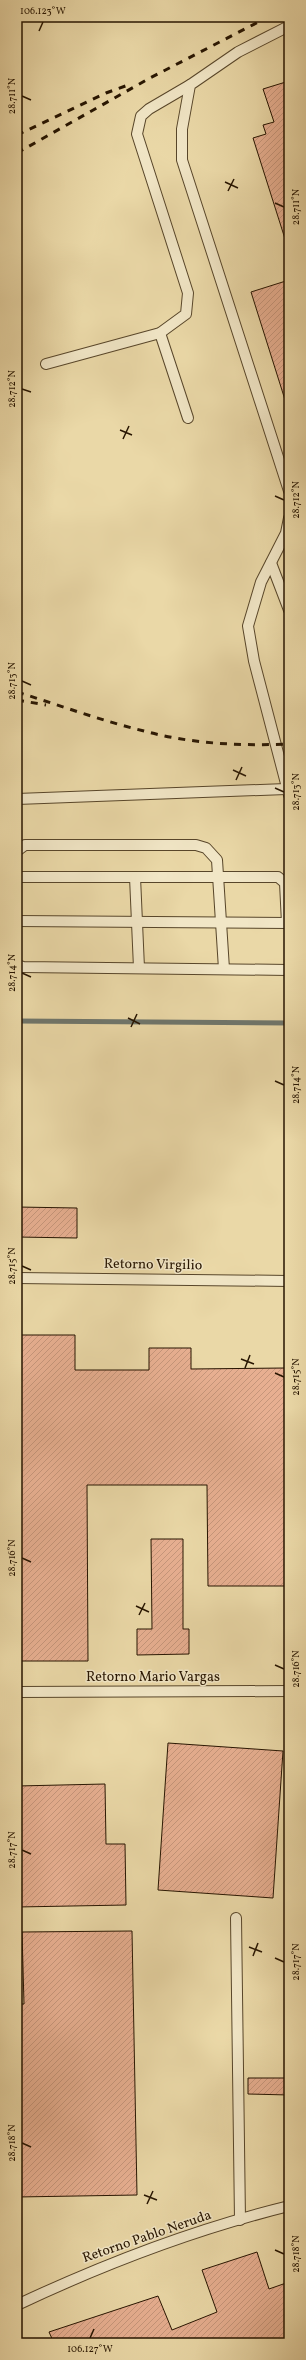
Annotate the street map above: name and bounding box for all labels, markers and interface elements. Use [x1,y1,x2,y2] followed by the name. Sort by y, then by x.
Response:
[20,4,66,18] text: 106.123°W
[5,77,19,114] text: 28.711°N
[289,188,303,225] text: 28.711°N
[5,370,19,408] text: 28.712°N
[289,481,303,519] text: 28.712°N
[5,662,19,700] text: 28.713°N
[289,773,303,811] text: 28.713°N
[5,953,19,992] text: 28.714°N
[289,1065,303,1104] text: 28.714°N
[5,1247,19,1285] text: 28.715°N
[104,1255,202,1275] street label: Retorno Virgilio
[289,1358,303,1396] text: 28.715°N
[5,1539,19,1577] text: 28.716°N
[289,1650,303,1688] text: 28.716°N
[86,1668,220,1687] street label: Retorno Mario Vargas
[5,1831,19,1869] text: 28.717°N
[289,1943,303,1981] text: 28.717°N
[5,2124,19,2162] text: 28.718°N
[80,2206,214,2268] street label: Retorno Pablo Neruda
[289,2235,303,2273] text: 28.718°N
[67,2342,113,2356] text: 106.127°W

